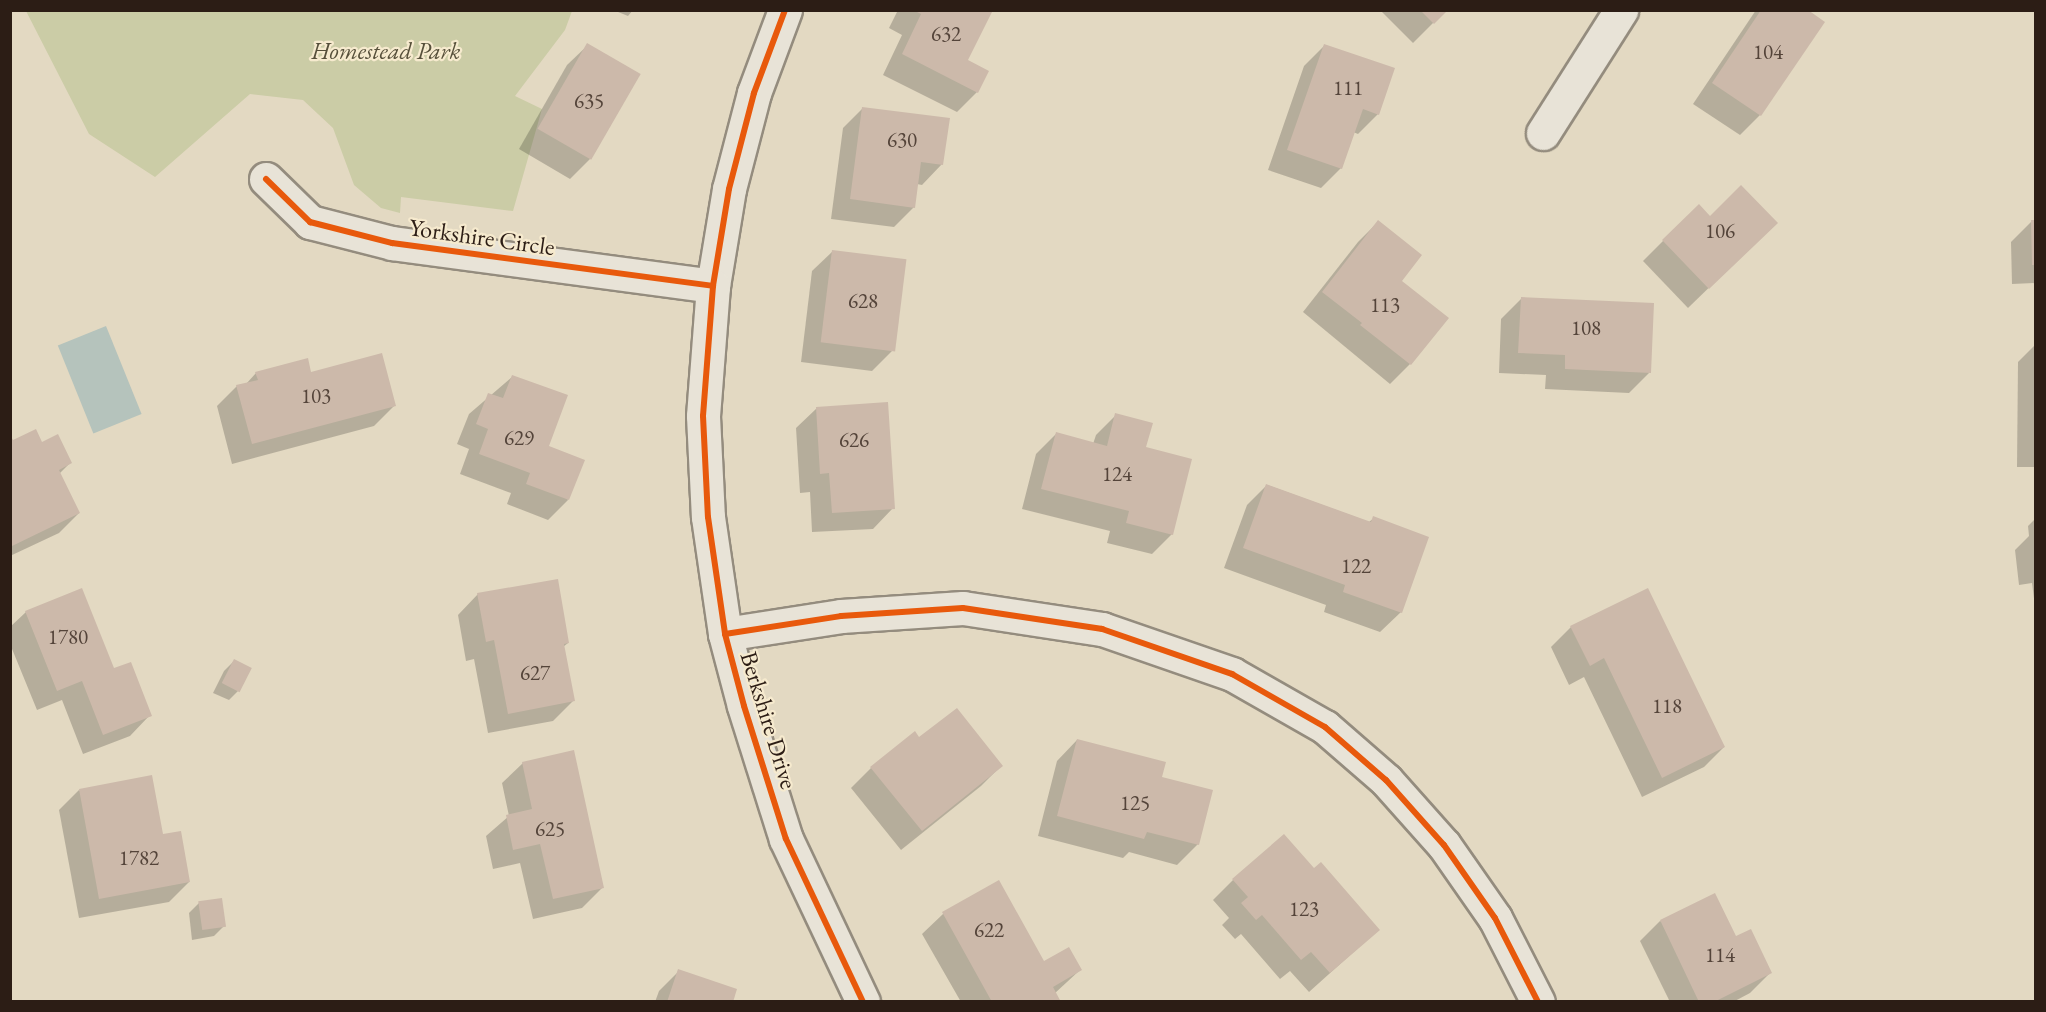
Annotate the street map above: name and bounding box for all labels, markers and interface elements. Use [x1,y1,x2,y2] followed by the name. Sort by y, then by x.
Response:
[931,21,961,47] house number: 632
[312,37,460,65] park label: Homestead Park
[1753,39,1783,65] house number: 104
[1333,75,1363,101] house number: 111
[574,88,604,114] house number: 635
[887,127,917,153] house number: 630
[407,213,557,261] street label: Yorkshire Circle
[1705,218,1735,244] house number: 106
[848,288,878,314] house number: 628
[1370,292,1400,318] house number: 113
[1571,315,1601,341] house number: 108
[301,383,331,409] house number: 103
[504,425,534,451] house number: 629
[839,427,869,453] house number: 626
[1102,461,1132,487] house number: 124
[1341,553,1371,579] house number: 122
[48,624,88,650] house number: 1780
[734,648,804,792] street label: Berkshire Drive
[520,660,550,686] house number: 627
[1652,693,1682,719] house number: 118
[1120,790,1150,816] house number: 125
[535,816,565,842] house number: 625
[119,845,159,871] house number: 1782
[1289,896,1319,922] house number: 123
[974,917,1004,943] house number: 622
[1705,942,1735,968] house number: 114

